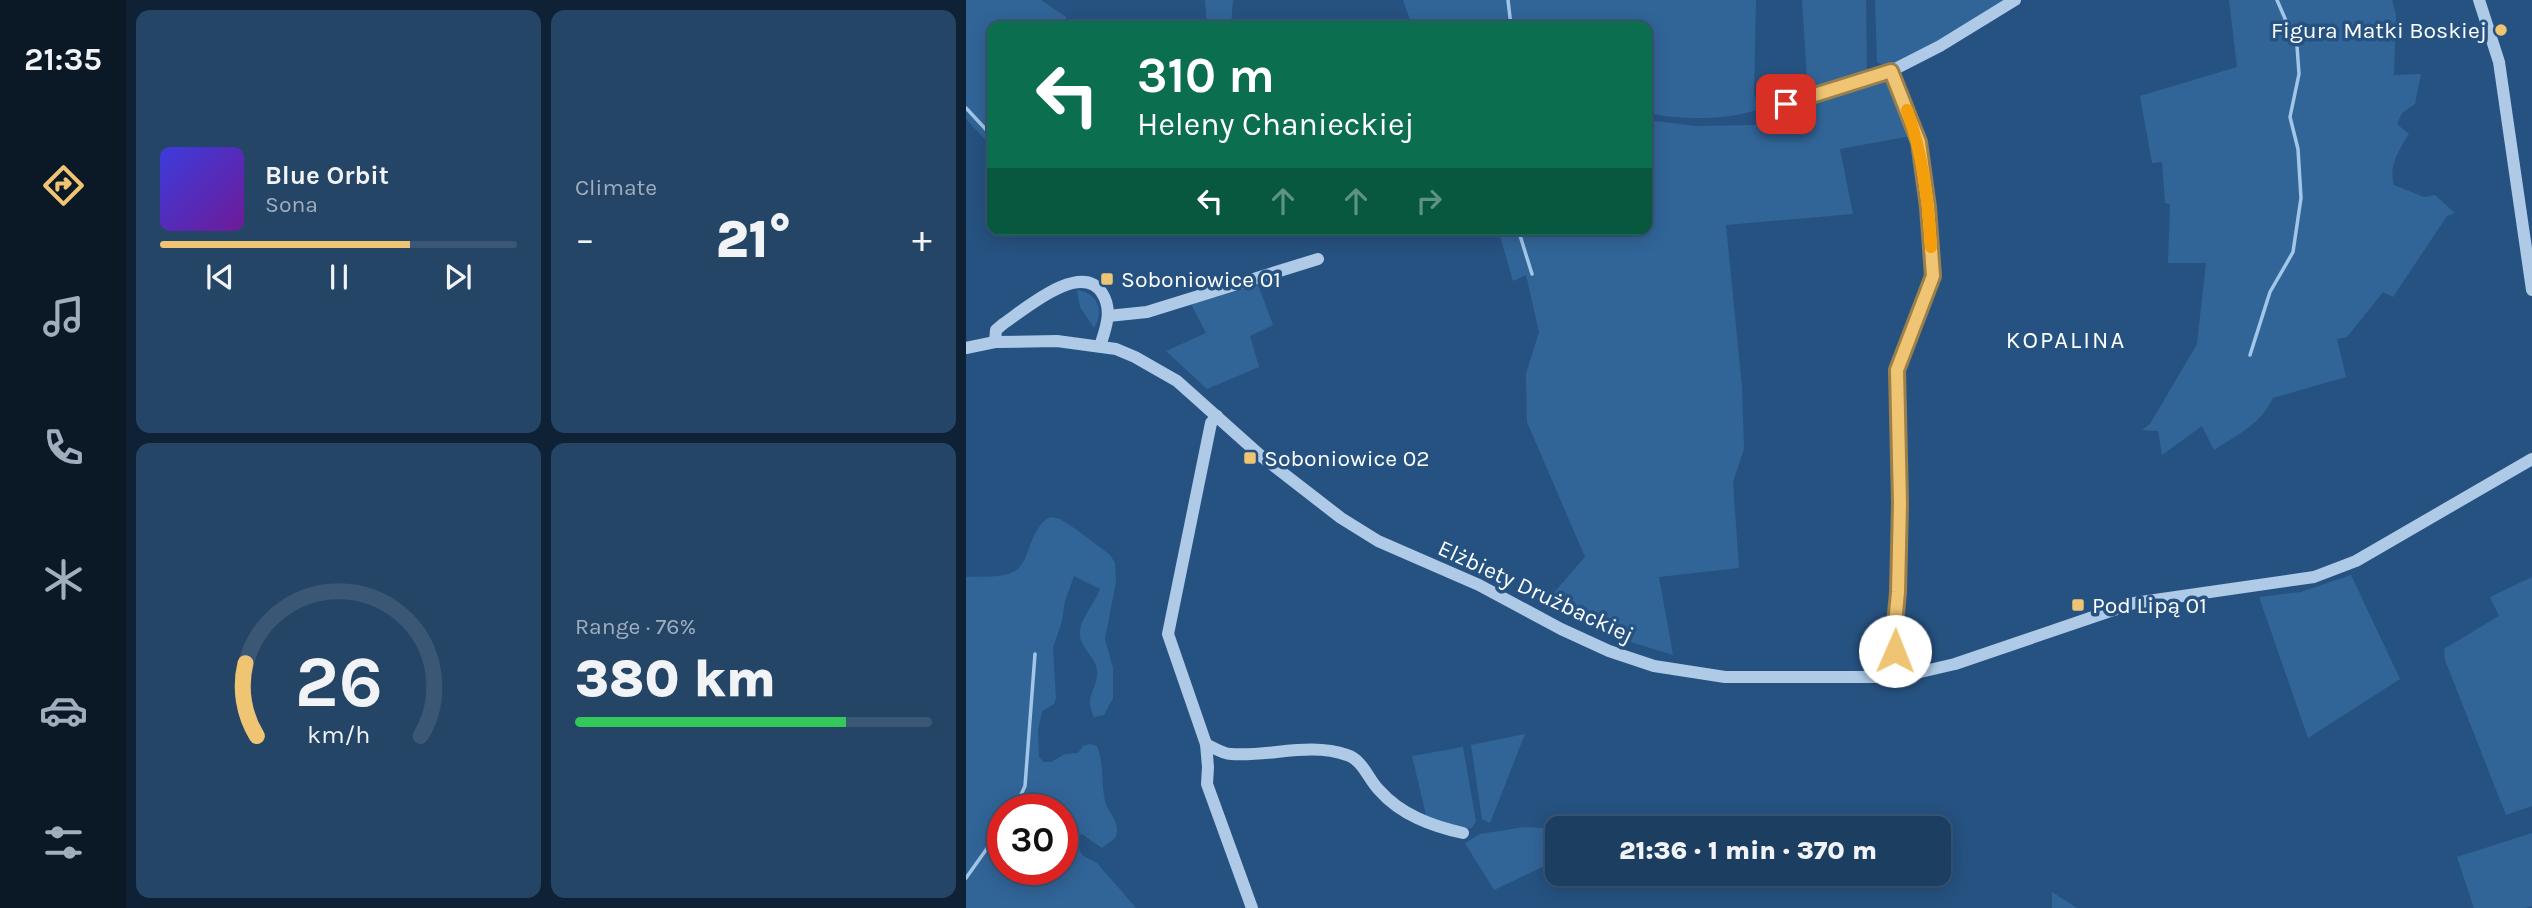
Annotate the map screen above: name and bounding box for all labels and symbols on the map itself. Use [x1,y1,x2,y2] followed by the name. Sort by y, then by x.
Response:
[2271,17,2487,44] place label: Figura Matki Boskiej
[2493,22,2509,38] marker: Figura Matki Boskiej
[1756,74,1816,134] pin
[1121,266,1281,293] place label: Soboniowice 01
[1099,271,1115,287] marker: Soboniowice 01
[2006,326,2126,354] district label: KOPALINA
[1264,445,1430,472] place label: Soboniowice 02
[1242,450,1258,466] marker: Soboniowice 02
[1434,534,1638,649] street label: Elżbiety Drużbackiej
[2092,592,2207,619] place label: Pod Lipą 01
[2070,597,2086,613] marker: Pod Lipą 01
[1858,614,1932,688] position arrow
[987,794,1078,885] speed limit sign: 30

